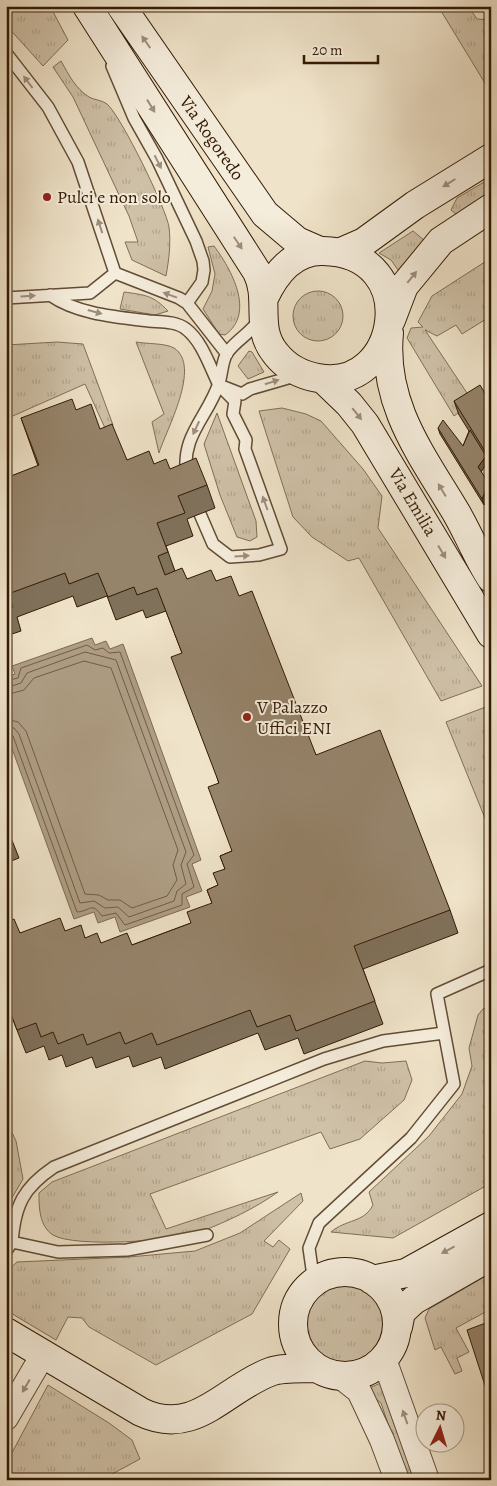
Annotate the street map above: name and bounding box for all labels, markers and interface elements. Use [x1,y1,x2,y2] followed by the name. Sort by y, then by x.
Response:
[304,32,378,64] scale bar
[141,36,151,49] one-way arrow
[312,40,343,60] text: 20 m
[23,76,34,89] one-way arrow
[173,90,250,185] street label: Via Rogoredo
[147,99,156,113] one-way arrow
[154,155,162,169] one-way arrow
[443,179,456,188] one-way arrow
[57,185,171,209] place label: Pulci e non solo
[41,191,53,203] marker: Pulci e non solo
[96,219,103,234] one-way arrow
[233,237,243,250] one-way arrow
[407,270,417,284] one-way arrow
[163,290,177,298] one-way arrow
[20,291,36,299] one-way arrow
[87,308,102,316] one-way arrow
[265,377,280,385] one-way arrow
[352,407,363,420] one-way arrow
[191,420,200,435] one-way arrow
[383,463,443,541] street label: Via Emilia
[438,483,447,496] one-way arrow
[261,495,269,510] one-way arrow
[438,546,447,559] one-way arrow
[234,552,250,560] one-way arrow
[256,695,332,740] place label: V Palazzo Uffici ENI
[241,711,253,723] marker: V Palazzo Uffici ENI
[441,1245,455,1254] one-way arrow
[21,1379,30,1392] one-way arrow
[414,1404,464,1454] north arrow
[435,1406,447,1425] text: N
[401,1410,408,1425] one-way arrow

